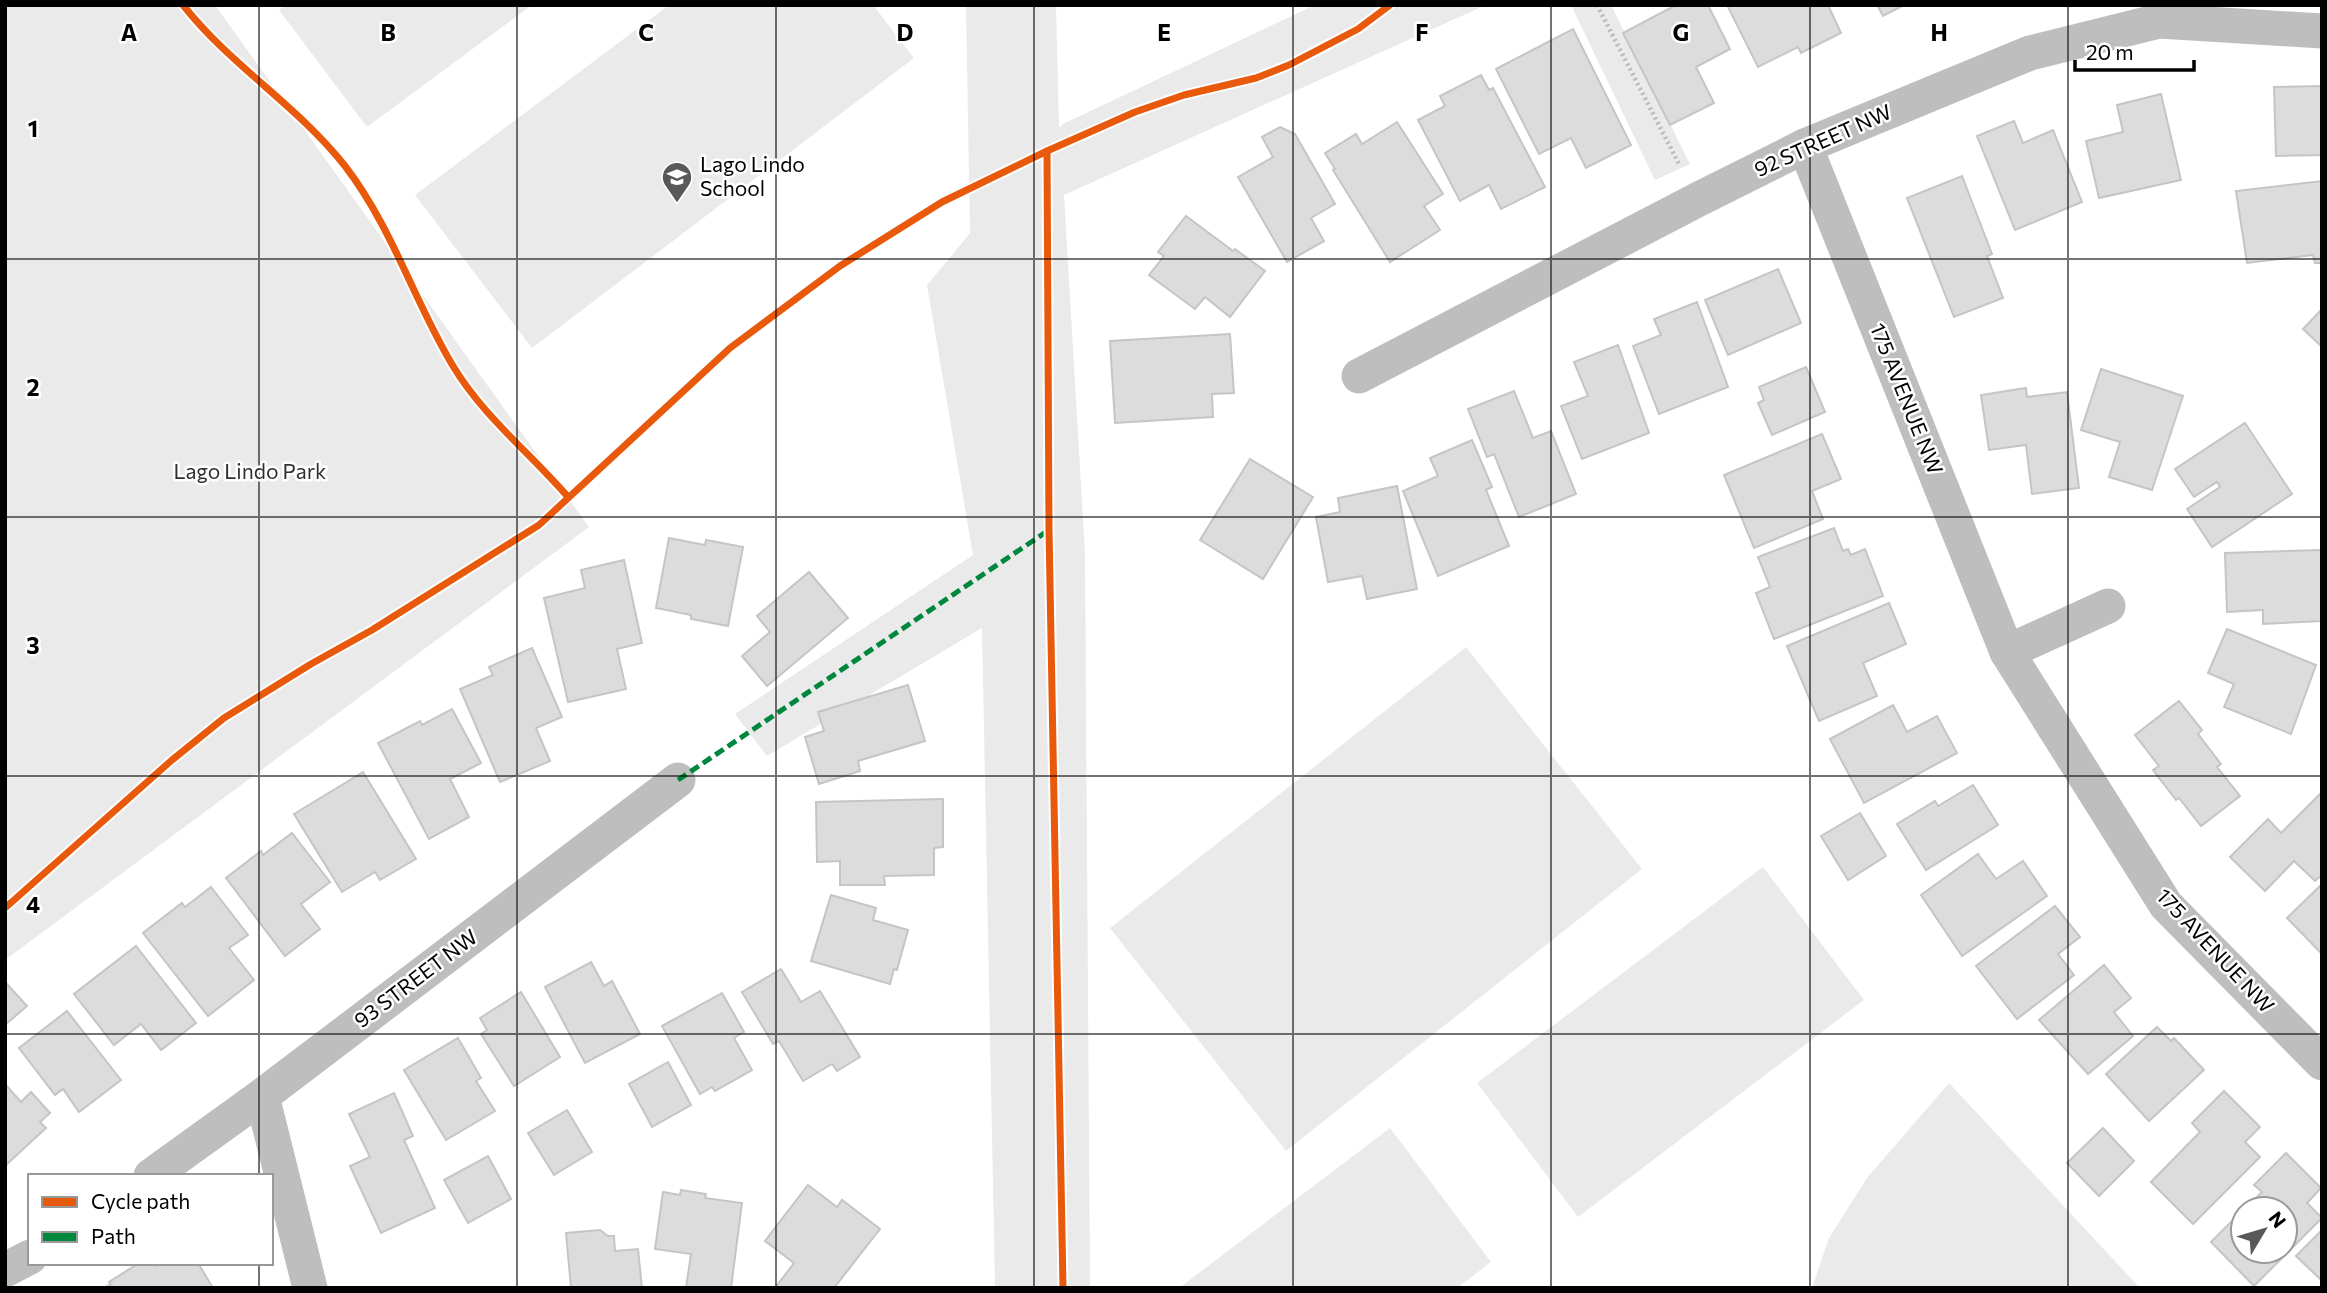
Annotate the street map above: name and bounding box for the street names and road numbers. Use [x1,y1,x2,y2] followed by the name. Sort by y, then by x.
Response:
[1750,98,1895,181] street label: 92 STREET NW
[1866,319,1949,478] street label: 175 AVENUE NW
[2152,883,2280,1017] street label: 175 AVENUE NW
[349,923,482,1032] street label: 93 STREET NW

